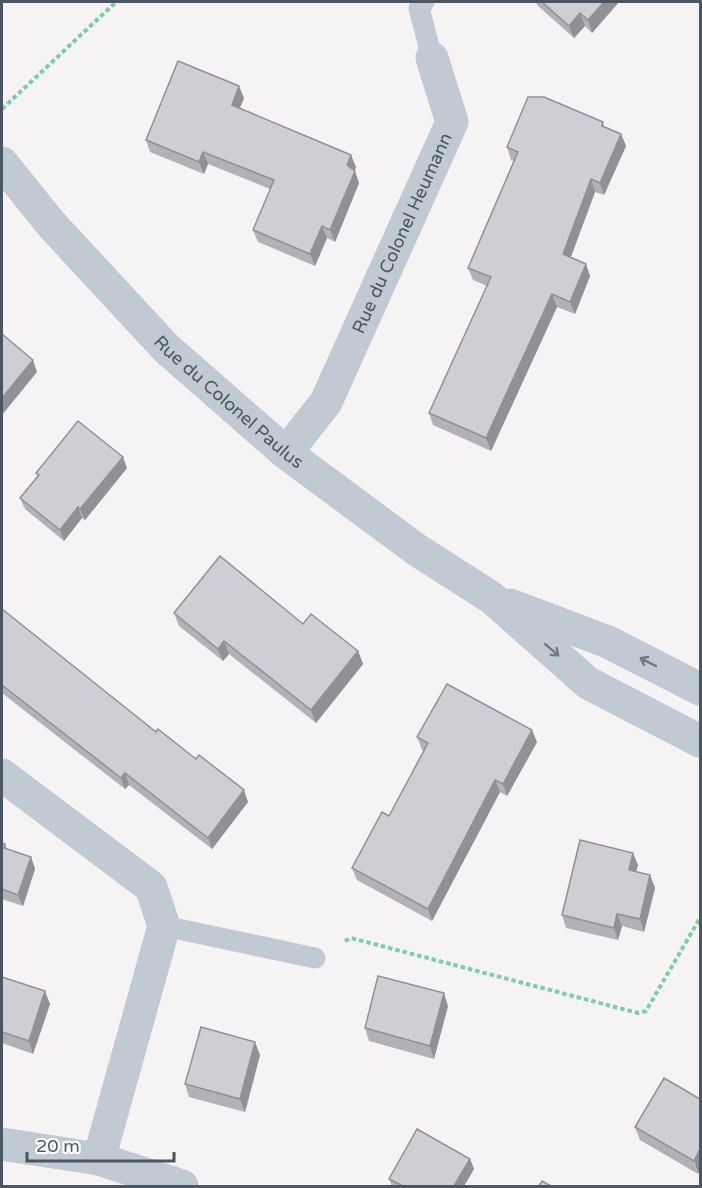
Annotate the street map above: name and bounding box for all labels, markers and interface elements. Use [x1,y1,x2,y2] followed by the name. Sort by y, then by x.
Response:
[347,129,457,337] street label: Rue du Colonel Heumann
[149,331,308,473] street label: Rue du Colonel Paulus
[544,644,560,657] one-way arrow
[640,656,658,668] one-way arrow
[27,1125,174,1163] scale bar
[36,1135,80,1157] text: 20 m

